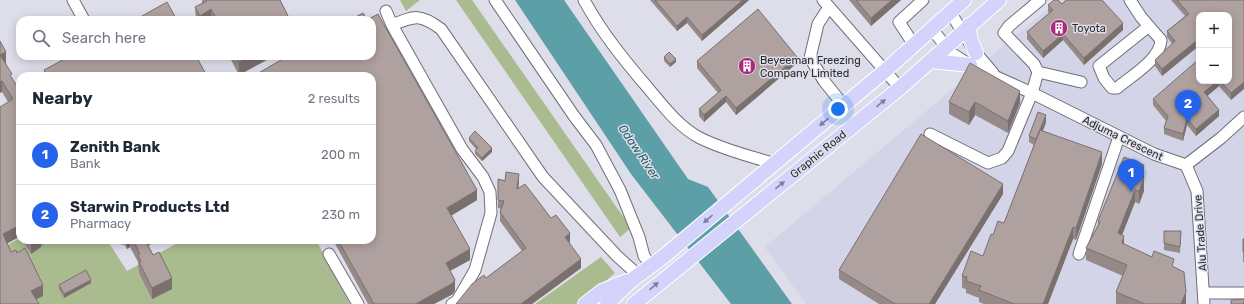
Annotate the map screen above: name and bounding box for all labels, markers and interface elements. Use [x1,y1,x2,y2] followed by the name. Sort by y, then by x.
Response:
[1196,12,1232,84] map controls
[1196,12,1232,48] button: +
[16,16,376,60] search box
[1049,18,1069,38] building icon: Toyota
[1072,22,1106,35] place label: Toyota
[30,27,52,49] icon: search
[62,29,146,47] text: Search here
[1196,48,1232,84] button: −
[760,54,861,80] place label: Beyeeman Freezing Company Limited
[737,56,757,76] building icon: Beyeeman Freezing Company Limited
[32,88,93,108] text: Nearby
[1175,90,1201,123] pin: 2
[308,91,360,106] text: 2 results
[828,99,848,119] your location
[875,99,886,108] one-way arrow
[1080,113,1166,164] street label: Adjuma Crescent
[819,118,830,127] one-way arrow
[616,122,663,182] water label: Odaw River
[788,128,849,181] street label: Graphic Road
[70,138,160,156] text: Zenith Bank
[42,147,48,162] text: 1
[321,147,360,162] text: 200 m
[70,156,100,171] text: Bank
[1118,159,1144,192] pin: 1
[775,181,786,190] one-way arrow
[1191,194,1210,272] street label: Alu Trade Drive
[70,198,229,216] text: Starwin Products Ltd
[41,207,49,222] text: 2
[322,207,360,222] text: 230 m
[703,215,714,224] one-way arrow
[70,216,131,231] text: Pharmacy
[649,282,660,291] one-way arrow

